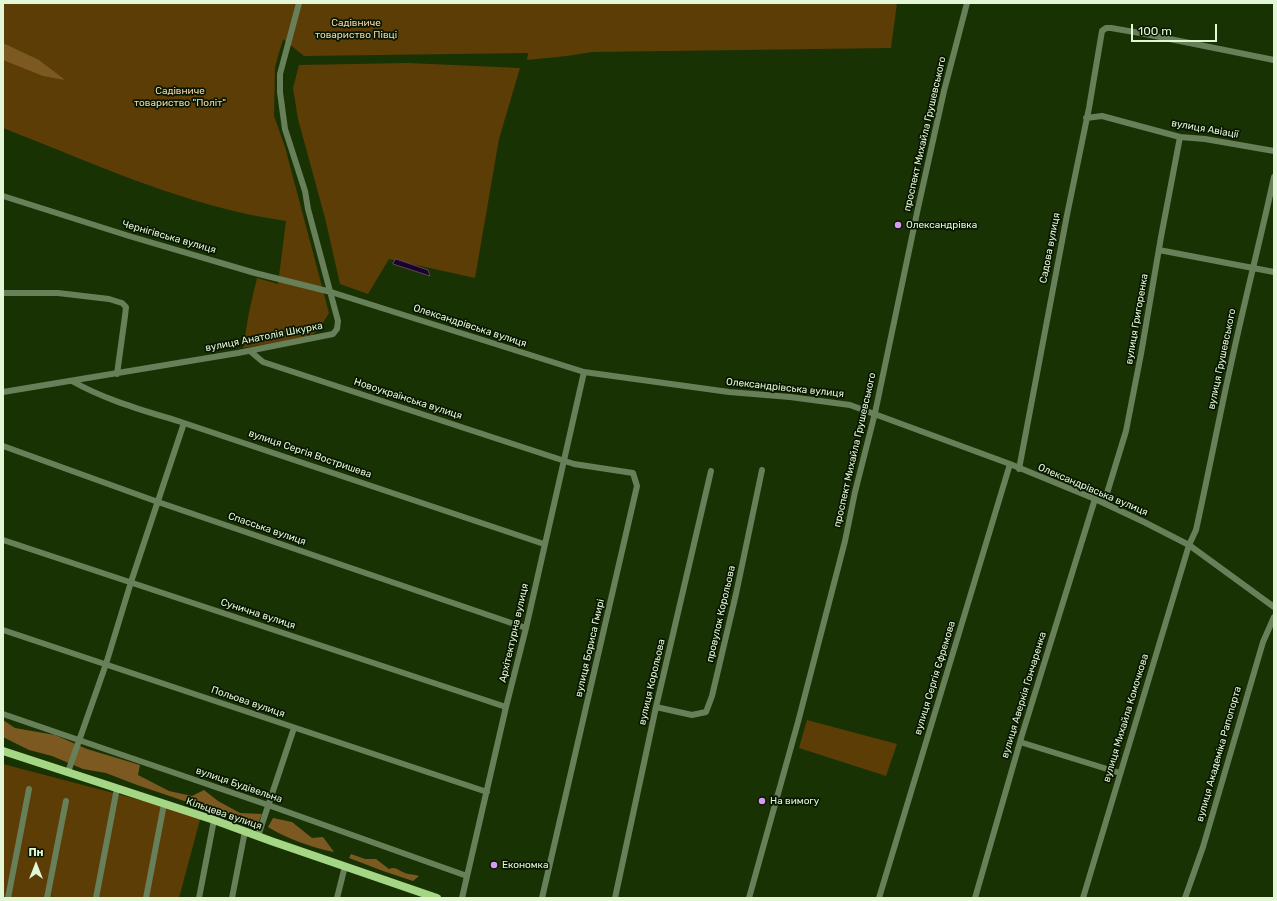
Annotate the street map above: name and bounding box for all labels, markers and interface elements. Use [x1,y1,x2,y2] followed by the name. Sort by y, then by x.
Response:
[1133,16,1219,42] scale bar
[315,17,397,40] park label: Садівниче товариство Півці
[1138,24,1172,38] text: 100 m
[901,55,949,213] street label: проспект Михайла Грушевського
[134,85,226,108] park label: Садівниче товариство "Політ"
[1170,117,1240,141] street label: вулиця Авіації
[1037,212,1063,284] street label: Садова вулиця
[121,218,217,256] street label: Чернігівська вулиця
[906,219,977,231] place label: Олександрівка
[893,220,903,230] marker: Олександрівка
[1123,273,1151,365] street label: вулиця Григоренка
[412,302,528,350] street label: Олександрівська вулиця
[1205,307,1239,411] street label: вулиця Грушевського
[204,320,324,354] street label: вулиця Анатолія Шкурка
[831,371,879,529] street label: проспект Михайла Грушевського
[352,376,464,422] street label: Новоукраїнська вулиця
[725,376,845,400] street label: Олександрівська вулиця
[247,427,373,481] street label: вулиця Сергія Востришева
[1036,461,1150,519] street label: Олександрівська вулиця
[226,510,308,548] street label: Спасська вулиця
[704,564,738,664] street label: провулок Корольова
[497,582,531,684] street label: Архітектурна вулиця
[219,596,297,632] street label: Сунична вулиця
[573,598,607,698] street label: вулиця Бориса Гмирі
[912,620,958,736] street label: вулиця Сергія Єфремова
[999,630,1049,760] street label: вулиця Аверкія Гончаренка
[636,638,668,726] street label: вулиця Корольова
[1101,652,1151,784] street label: вулиця Михайла Комочкова
[210,684,286,720] street label: Польова вулиця
[1194,685,1244,823] street label: вулиця Академіка Рапопорта
[194,765,284,805] street label: вулиця Будівельна
[185,795,263,833] street label: Кільцева вулиця
[770,795,819,807] place label: На вимогу
[757,796,767,806] marker: На вимогу
[16,845,56,885] north arrow
[28,846,44,859] text: Пн
[502,859,548,871] place label: Економка
[489,860,499,870] marker: Економка

